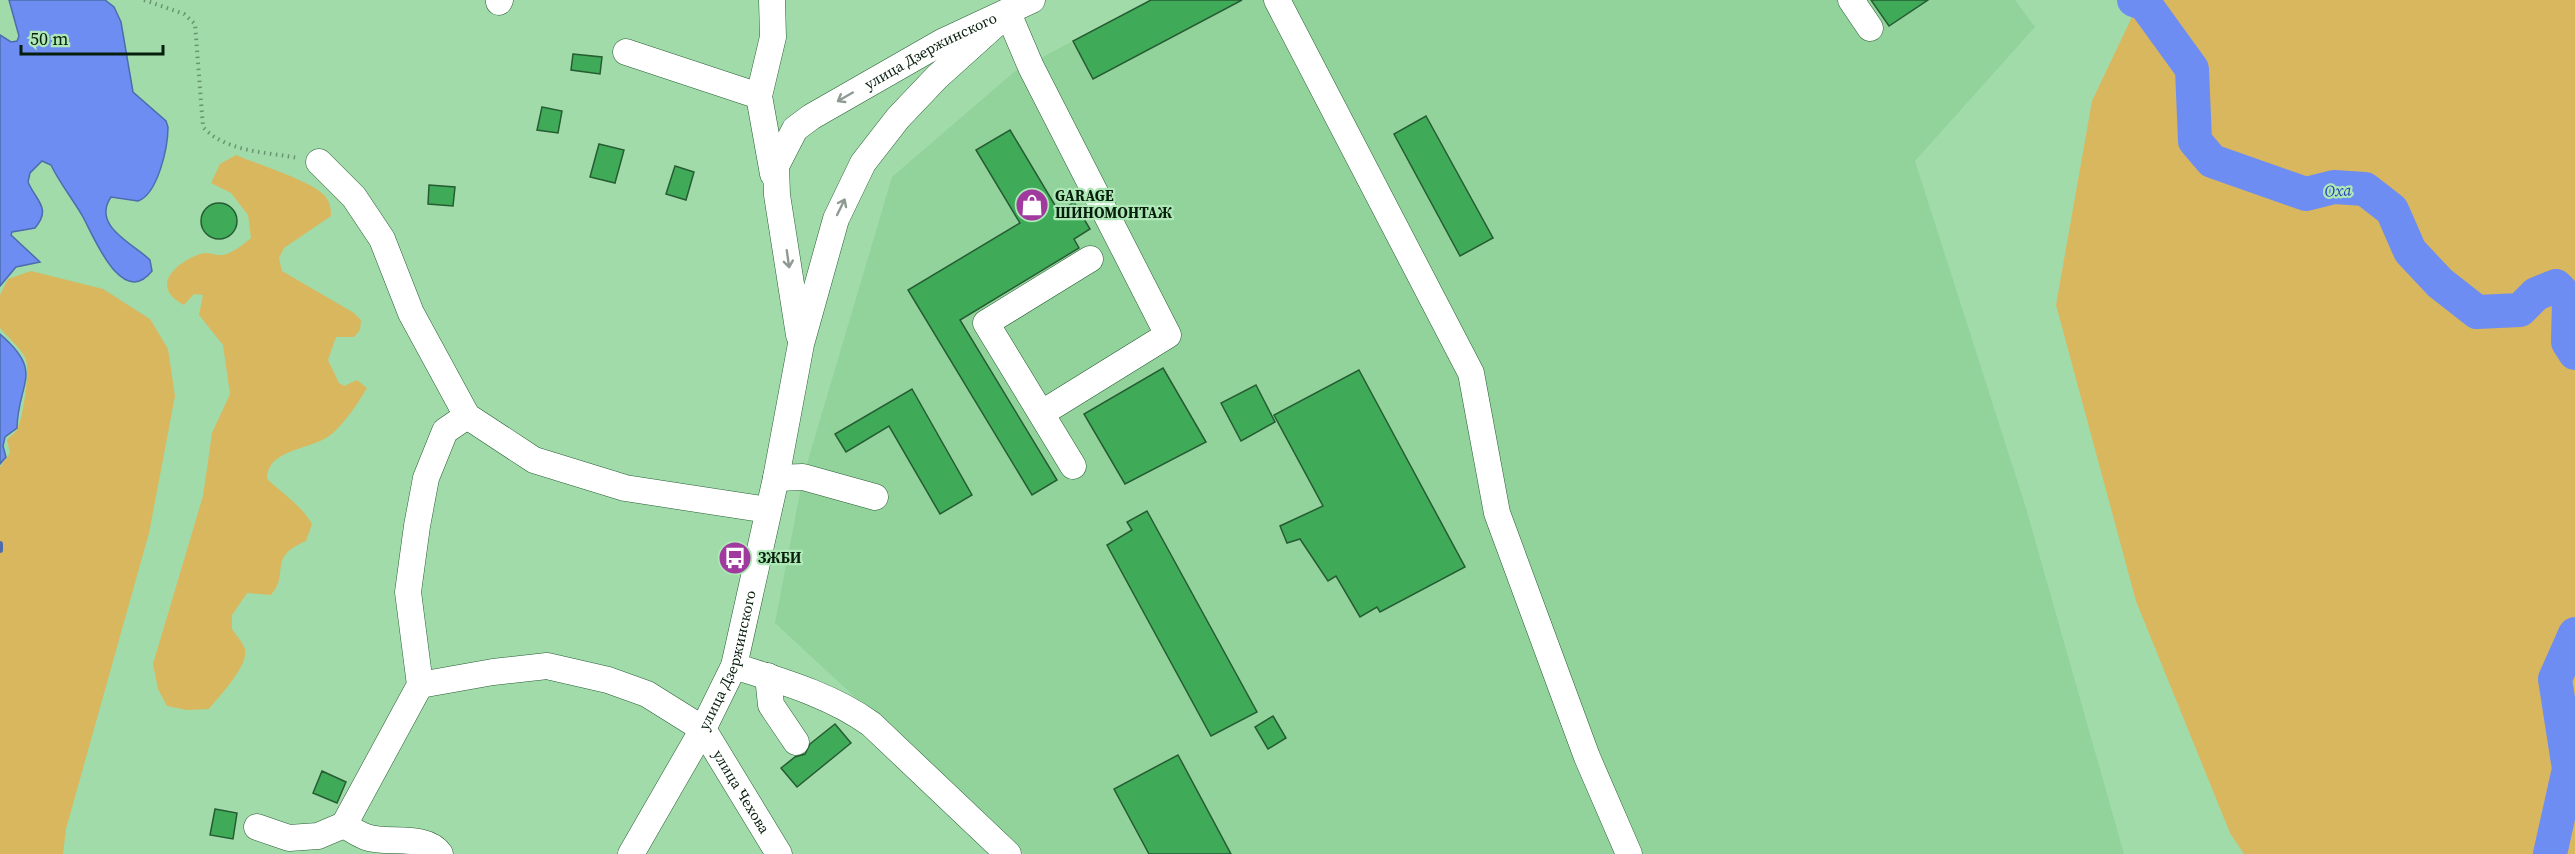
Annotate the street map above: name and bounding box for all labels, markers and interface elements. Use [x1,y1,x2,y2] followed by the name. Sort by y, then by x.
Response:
[860,7,1000,94] street label: улица Дзержинского
[21,18,164,56] scale bar
[30,26,68,51] text: 50 m
[836,92,853,104] one-way arrow
[2324,178,2353,202] water label: Оха
[1055,185,1173,223] place label: GARAGE ШИНОМОНТАЖ
[1014,187,1050,223] shop icon: GARAGE ШИНОМОНТАЖ
[836,199,848,217] one-way arrow
[782,249,793,269] one-way arrow
[717,540,753,576] bus stop icon: ЗЖБИ
[758,547,802,568] place label: ЗЖБИ
[693,588,761,733] street label: улица Дзержинского
[708,746,775,838] street label: улица Чехова

